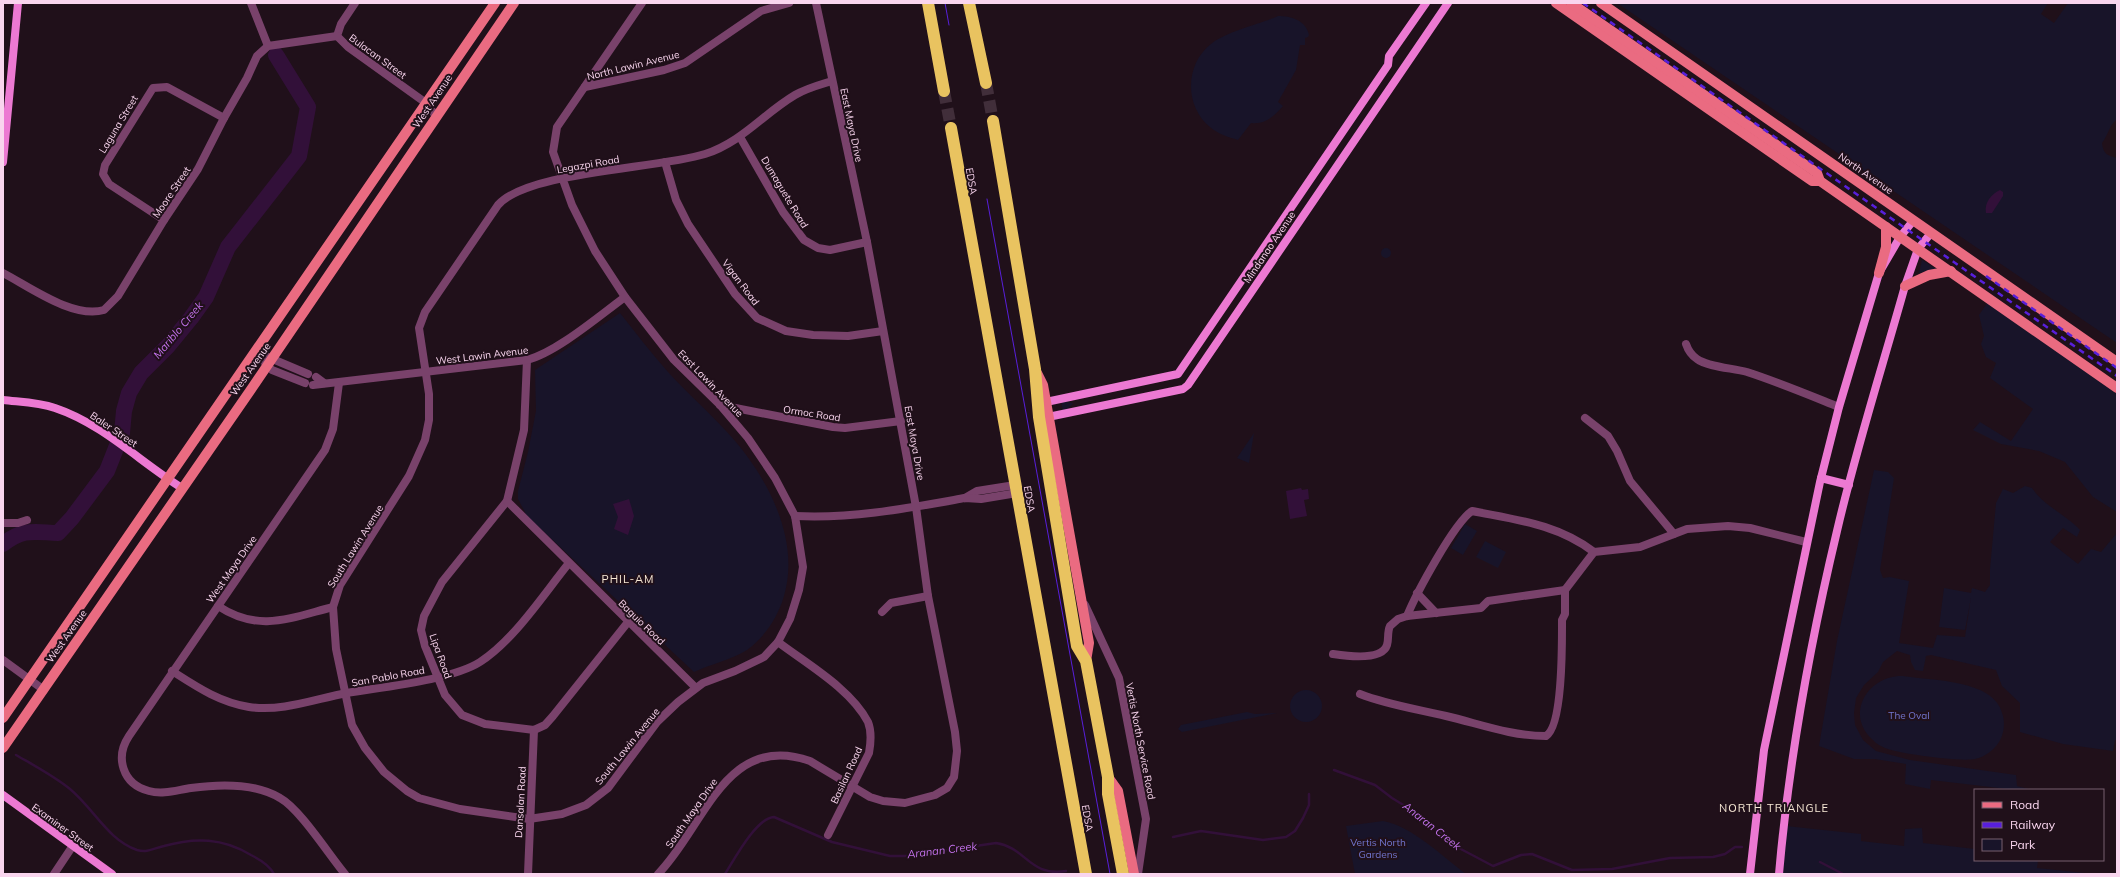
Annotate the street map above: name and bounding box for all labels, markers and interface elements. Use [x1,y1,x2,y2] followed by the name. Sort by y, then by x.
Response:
[346,31,409,82] street label: Bulacan Street
[586,48,681,83] street label: North Lawin Avenue
[410,72,455,131] street label: West Avenue
[837,87,866,163] street label: East Maya Drive
[96,92,141,156] street label: Laguna Street
[1836,150,1896,197] street label: North Avenue
[556,153,621,176] street label: Legazpi Road
[758,154,811,230] street label: Dumaguete Road
[149,164,194,220] street label: Moore Street
[963,167,980,196] street label: EDSA
[1241,209,1298,286] street label: Mindanao Avenue
[719,257,762,308] street label: Vigan Road
[150,298,206,361] water label: Mariblo Creek
[227,340,273,398] street label: West Avenue
[435,343,529,368] street label: West Lawin Avenue
[675,347,746,420] street label: East Lawin Avenue
[782,403,842,424] street label: Ormoc Road
[902,405,927,481] street label: East Maya Drive
[87,409,140,450] street label: Baler Street
[1021,485,1038,514] street label: EDSA
[325,502,386,590] street label: South Lawin Avenue
[203,533,260,606] street label: West Maya Drive
[601,572,655,586] district label: PHIL-AM
[616,597,668,648] street label: Baguio Road
[43,607,89,665] street label: West Avenue
[426,632,455,680] street label: Lipa Road
[350,664,426,689] street label: San Pablo Road
[1123,681,1158,801] street label: Vertis North Service Road
[592,705,662,787] street label: South Lawin Avenue
[1888,709,1930,722] park label: The Oval
[828,745,865,806] street label: Basilan Road
[512,766,529,838] street label: Dansalan Road
[663,776,720,851] street label: South Maya Drive
[1974,789,2104,861] legend
[2010,797,2039,812] text: Road
[1399,798,1464,853] water label: Anaran Creek
[29,801,97,855] street label: Examiner Street
[1719,801,1829,815] district label: NORTH TRIANGLE
[1079,804,1096,833] street label: EDSA
[2010,817,2056,832] text: Railway
[1350,836,1406,861] park label: Vertis North Gardens
[2010,837,2036,852] text: Park
[905,839,978,861] water label: Aranan Creek

